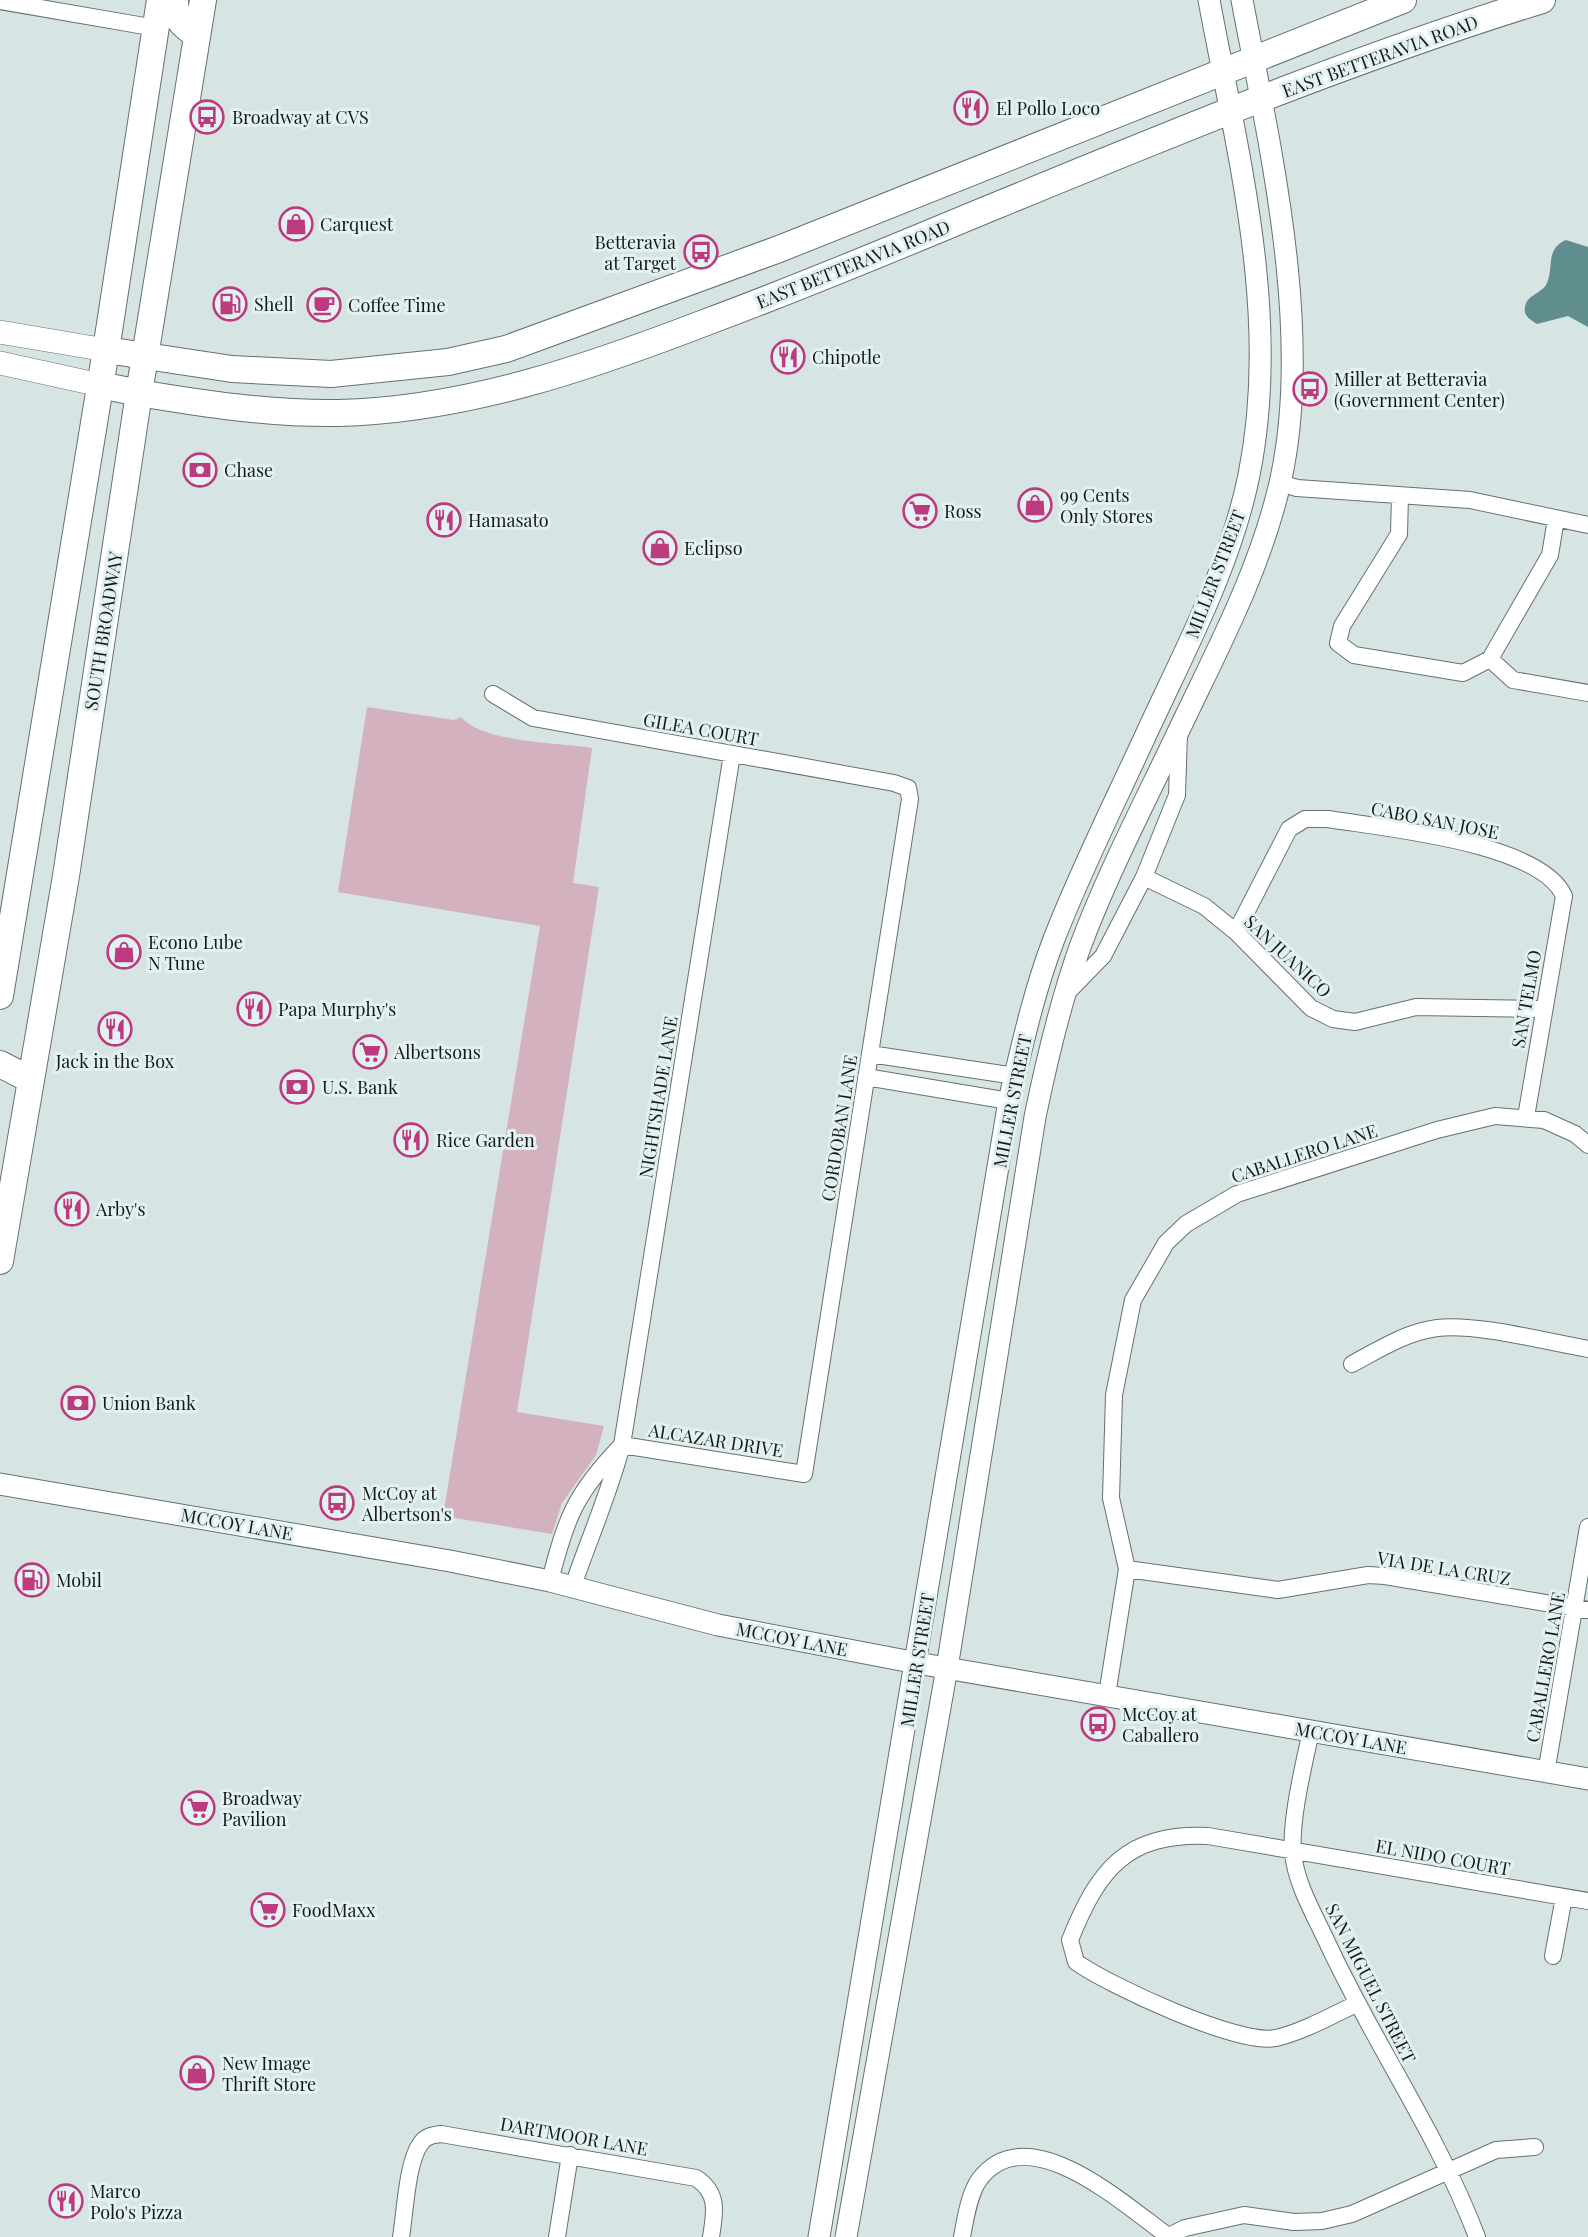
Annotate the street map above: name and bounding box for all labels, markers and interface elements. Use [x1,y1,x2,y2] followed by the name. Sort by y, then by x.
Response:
[1279,9,1481,103] street label: EAST BETTERAVIA ROAD
[952,89,990,127] restaurant icon: El Pollo Loco
[996,96,1100,120] place label: El Pollo Loco
[188,98,226,136] bus stop icon: Broadway at CVS
[232,105,369,129] place label: Broadway at CVS
[277,205,315,243] shop icon: Carquest
[320,212,394,236] place label: Carquest
[753,214,953,314] street label: EAST BETTERAVIA ROAD
[595,230,677,275] place label: Betteravia at Target
[682,233,720,271] bus stop icon: Betteravia at Target
[211,285,249,323] fuel station icon: Shell
[305,286,343,324] cafe icon: Coffee Time
[254,292,294,316] place label: Shell
[348,293,446,317] place label: Coffee Time
[769,338,807,376] restaurant icon: Chipotle
[812,345,881,369] place label: Chipotle
[1334,367,1505,412] place label: Miller at Betteravia (Government Center)
[1291,370,1329,408] bus stop icon: Miller at Betteravia (Government Center)
[181,451,219,489] bank icon: Chase
[224,458,273,482] place label: Chase
[1060,483,1153,528] place label: 99 Cents Only Stores
[1016,486,1054,524] shop icon: 99 Cents Only Stores
[901,492,939,530] supermarket icon: Ross
[944,499,982,523] place label: Ross
[425,501,463,539] restaurant icon: Hamasato
[1180,506,1250,642] street label: MILLER STREET
[468,508,549,532] place label: Hamasato
[641,529,679,567] shop icon: Eclipso
[684,536,743,560] place label: Eclipso
[79,550,127,712] street label: SOUTH BROADWAY
[641,707,761,751] street label: GILEA COURT
[1369,796,1501,844] street label: CABO SAN JOSE
[1239,909,1337,1003] street label: SAN JUANICO
[148,930,243,975] place label: Econo Lube N Tune
[105,933,143,971] shop icon: Econo Lube N Tune
[1506,948,1546,1050] street label: SAN TELMO
[235,990,273,1028] restaurant icon: Papa Murphy's
[278,997,396,1021] place label: Papa Murphy's
[96,1010,134,1048] restaurant icon: Jack in the Box
[633,1014,683,1180] street label: NIGHTSHADE LANE
[987,1032,1037,1170] street label: MILLER STREET
[351,1033,389,1071] supermarket icon: Albertsons
[393,1040,481,1064] place label: Albertsons
[55,1049,175,1073] place label: Jack in the Box
[816,1053,862,1203] street label: CORDOBAN LANE
[278,1068,316,1106] bank icon: U.S. Bank
[322,1075,398,1099] place label: U.S. Bank
[1228,1118,1380,1188] street label: CABALLERO LANE
[392,1121,430,1159] restaurant icon: Rice Garden
[436,1128,535,1152] place label: Rice Garden
[53,1190,91,1228] restaurant icon: Arby's
[95,1197,145,1221] place label: Arby's
[59,1384,97,1422] bank icon: Union Bank
[102,1391,196,1415] place label: Union Bank
[646,1417,785,1462] street label: ALCAZAR DRIVE
[361,1481,452,1526] place label: McCoy at Albertson's
[318,1484,356,1522] bus stop icon: McCoy at Albertson's
[179,1502,295,1546] street label: MCCOY LANE
[1375,1545,1512,1590] street label: VIA DE LA CRUZ
[13,1561,51,1599] fuel station icon: Mobil
[56,1568,102,1592] place label: Mobil
[1520,1590,1570,1744] street label: CABALLERO LANE
[895,1591,939,1729] street label: MILLER STREET
[734,1616,850,1662] street label: MCCOY LANE
[1122,1702,1199,1747] place label: McCoy at Caballero
[1079,1705,1117,1743] bus stop icon: McCoy at Caballero
[1293,1716,1409,1760] street label: MCCOY LANE
[222,1786,302,1831] place label: Broadway Pavilion
[179,1789,217,1827] supermarket icon: Broadway Pavilion
[1374,1833,1512,1881] street label: EL NIDO COURT
[249,1891,287,1929] supermarket icon: FoodMaxx
[292,1898,376,1922] place label: FoodMaxx
[1320,1899,1422,2067] street label: SAN MIGUEL STREET
[222,2051,316,2096] place label: New Image Thrift Store
[178,2054,216,2092] shop icon: New Image Thrift Store
[498,2111,650,2161] street label: DARTMOOR LANE
[90,2179,182,2224] place label: Marco Polo's Pizza
[47,2182,85,2220] restaurant icon: Marco Polo's Pizza

